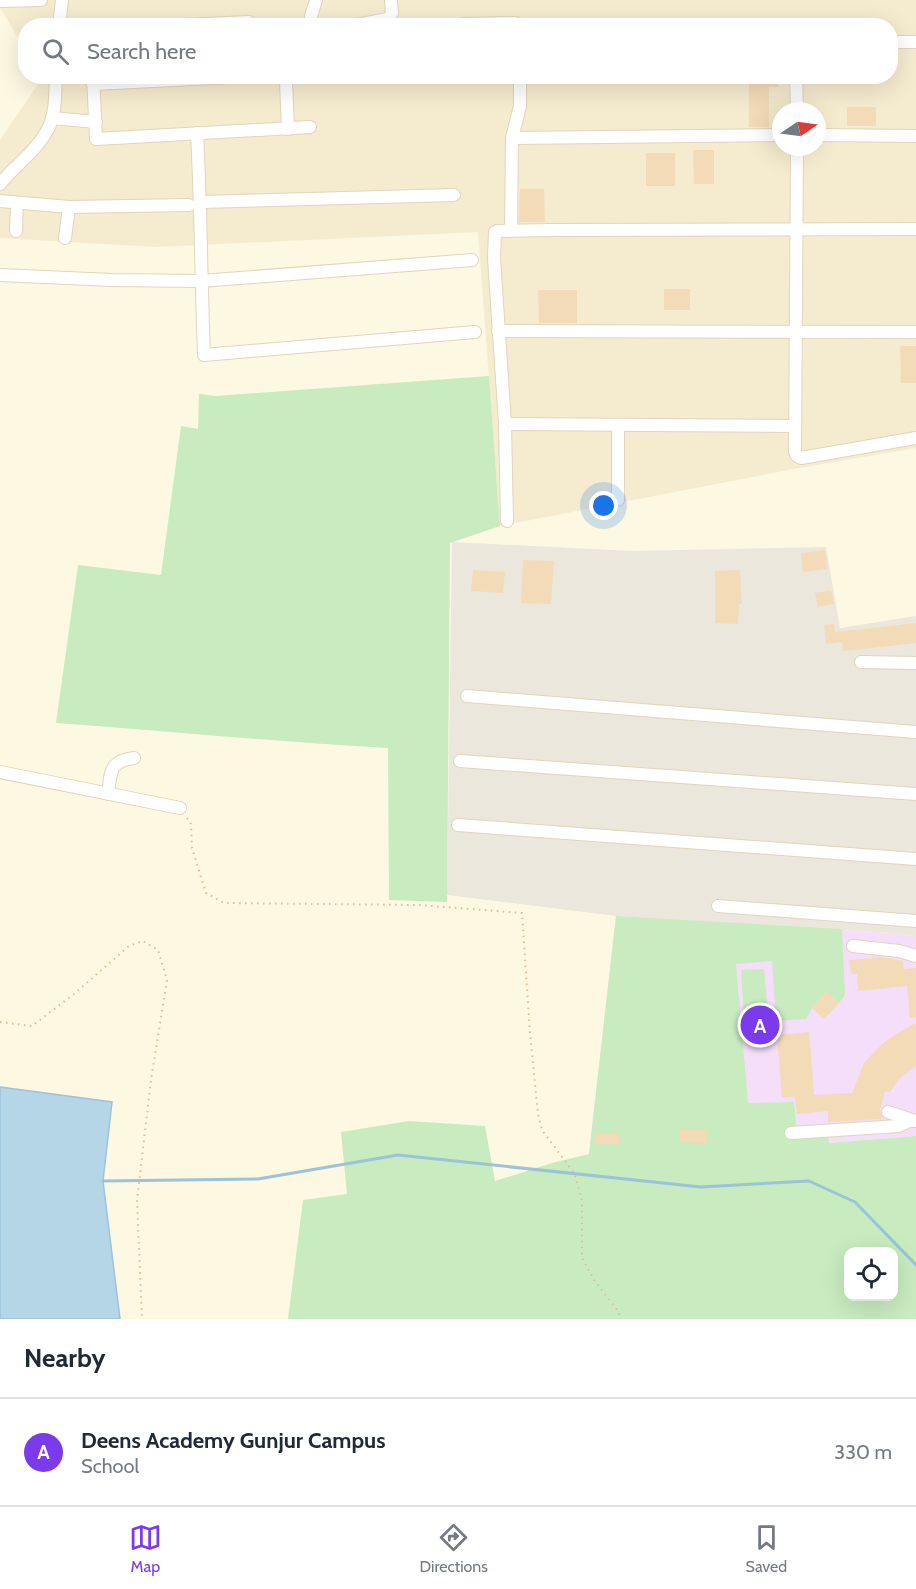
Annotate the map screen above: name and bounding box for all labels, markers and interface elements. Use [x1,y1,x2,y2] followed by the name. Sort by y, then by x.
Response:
[18,18,898,84] search box
[39,35,72,68] icon: search
[87,38,196,65] text: Search here
[772,102,826,156] north arrow
[589,491,618,520] your location
[740,1002,780,1048] pin: A
[844,1247,898,1301] map controls
[844,1247,898,1301] button: locate
[24,1342,105,1374] text: Nearby
[81,1427,386,1454] text: Deens Academy Gunjur Campus
[37,1440,50,1464] text: A
[834,1440,892,1464] text: 330 m
[81,1454,139,1478] text: School
[129,1521,162,1576] tab: Map
[420,1521,488,1576] tab: Directions
[746,1521,787,1576] tab: Saved

